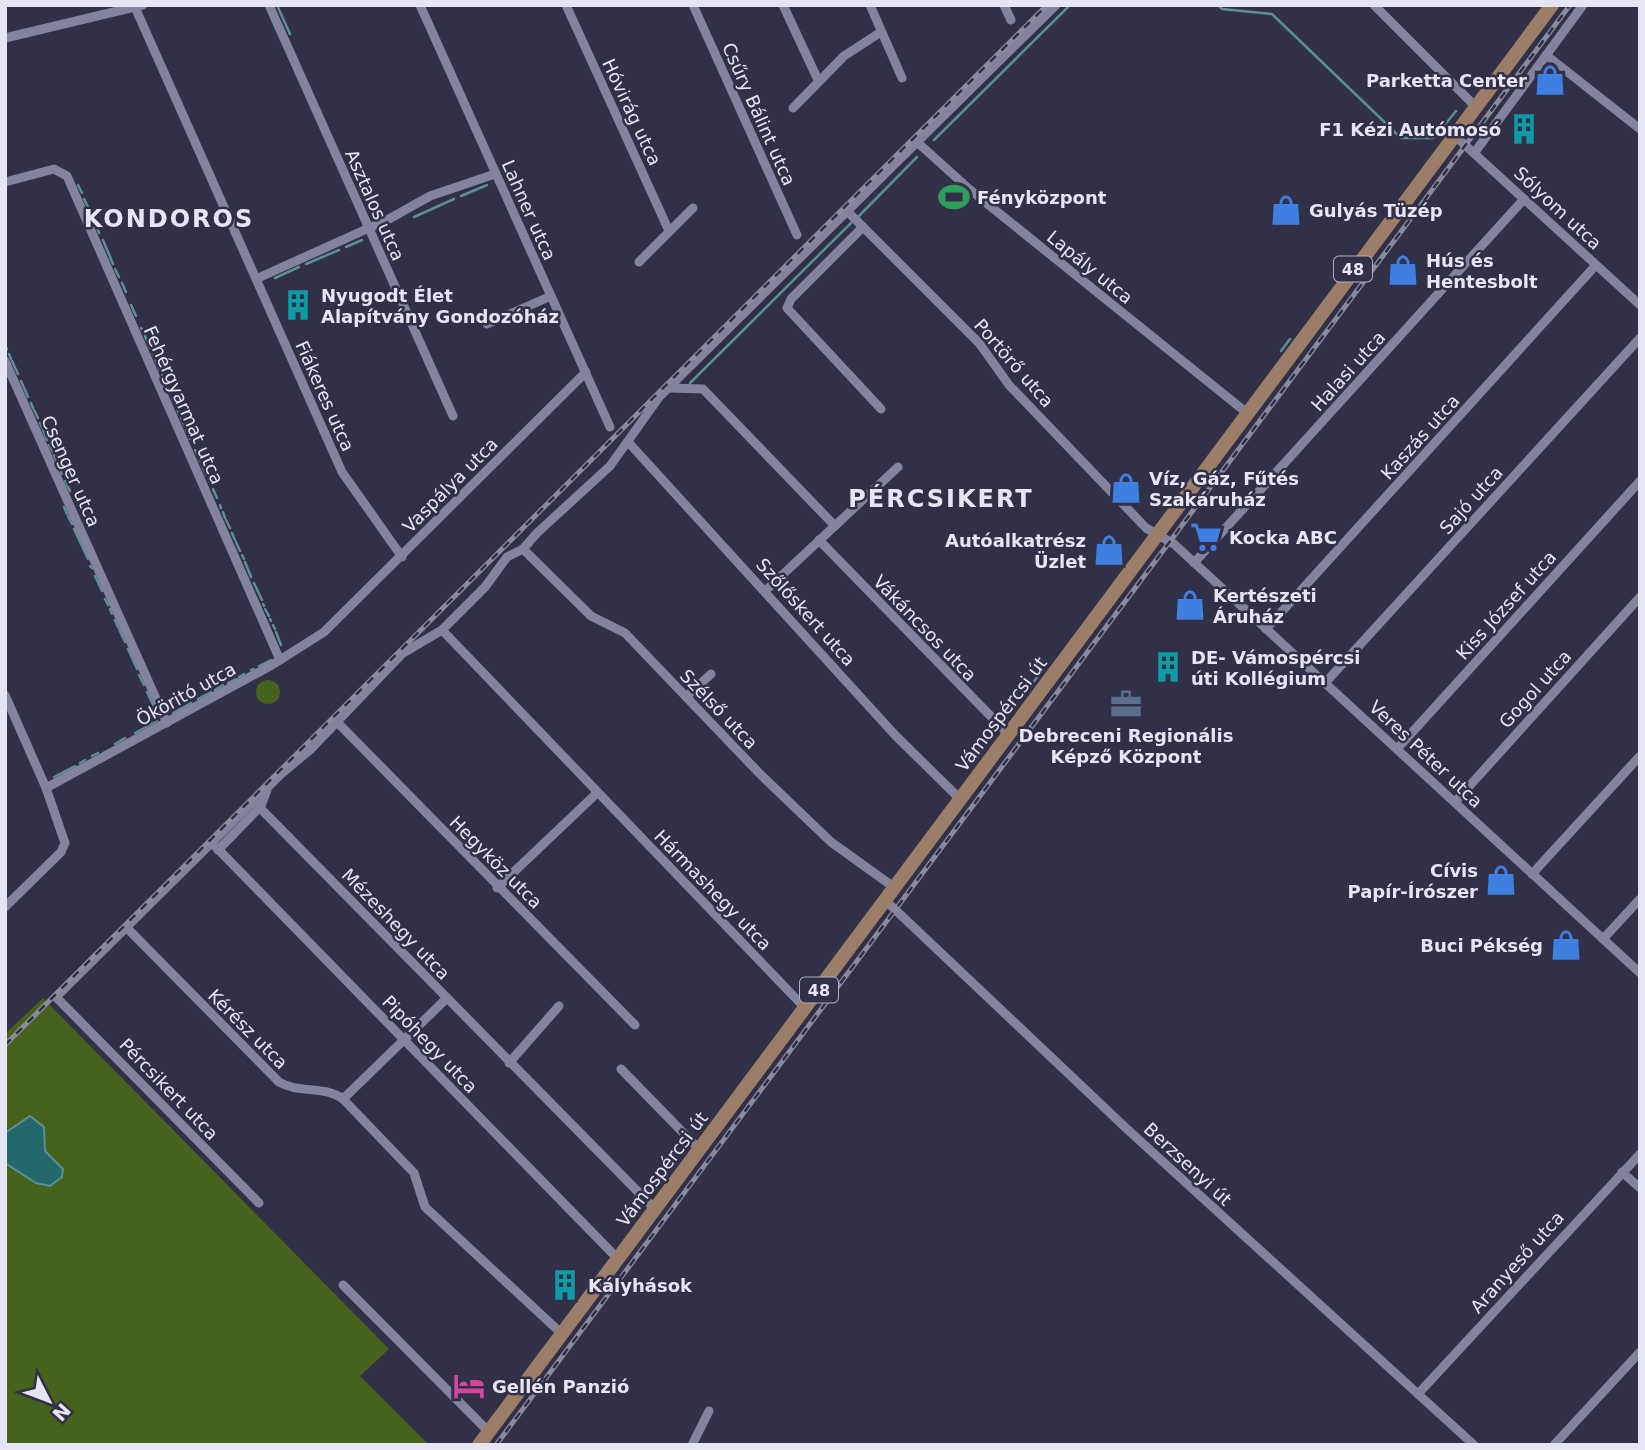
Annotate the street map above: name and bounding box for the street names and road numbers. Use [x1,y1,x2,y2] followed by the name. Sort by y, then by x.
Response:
[718,39,800,189] street label: Csűry Bálint utca
[598,55,666,169] street label: Hóvirág utca
[341,146,409,264] street label: Asztalos utca
[498,157,560,263] street label: Lahner utca
[1510,162,1606,254] street label: Sólyom utca
[1043,226,1137,308] street label: Lapály utca
[1334,256,1372,282] road number: 48
[970,315,1058,411] street label: Portörő utca
[140,323,228,487] street label: Fehérgyarmat utca
[1307,327,1389,415] street label: Halasi utca
[291,338,359,454] street label: Fiákeres utca
[1376,390,1464,484] street label: Kaszás utca
[37,412,105,530] street label: Csenger utca
[398,433,502,537] street label: Vaspálya utca
[1435,462,1507,538] street label: Sajó utca
[1452,546,1560,664] street label: Kiss József utca
[752,554,860,670] street label: Szőlőskert utca
[869,571,981,685] street label: Vákáncsos utca
[1495,646,1575,732] street label: Gogol utca
[951,653,1051,775] street label: Vámospércsi út
[133,658,239,730] street label: Ököritó utca
[676,665,762,753] street label: Szélső utca
[1365,696,1487,812] street label: Veres Péter utca
[445,811,547,913] street label: Hegyköz utca
[650,825,776,955] street label: Hármashegy utca
[338,864,454,984] street label: Mézeshegy utca
[800,978,838,1002] road number: 48
[204,985,292,1073] street label: Kérész utca
[378,991,482,1097] street label: Pipóhegy utca
[115,1034,223,1144] street label: Pércsikert utca
[612,1108,712,1230] street label: Vámospércsi út
[1140,1118,1236,1210] street label: Berzsenyi út
[1466,1207,1568,1317] street label: Aranyeső utca

